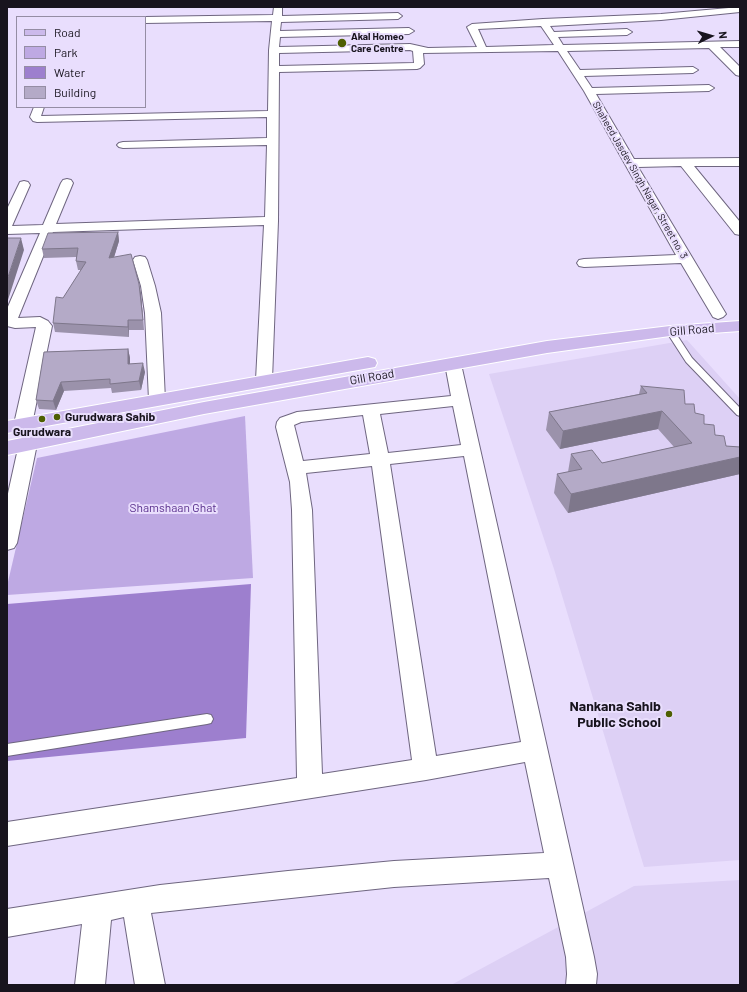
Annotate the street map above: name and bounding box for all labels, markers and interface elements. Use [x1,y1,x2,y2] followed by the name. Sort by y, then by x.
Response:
[16,16,146,108] legend
[691,16,731,56] north arrow
[54,25,81,39] text: Road
[351,31,404,54] place label: Akal Homeo Care Centre
[717,31,730,39] text: N
[336,37,348,49] marker: Akal Homeo Care Centre
[54,45,78,59] text: Park
[54,65,85,79] text: Water
[54,85,96,99] text: Building
[590,99,690,261] street label: Shaheed Jasdev Singh Nagar, Street no. 3
[669,321,715,339] street label: Gill Road
[349,366,395,388] street label: Gill Road
[65,410,155,424] place label: Gurudwara Sahib
[52,412,62,422] marker: Gurudwara Sahib
[37,414,47,424] marker: Gurudwara
[13,425,71,439] place label: Gurudwara
[129,501,217,515] park label: Shamshaan Ghat
[569,698,661,730] place label: Nankana Sahib Public School
[664,709,674,719] marker: Nankana Sahib Public School

